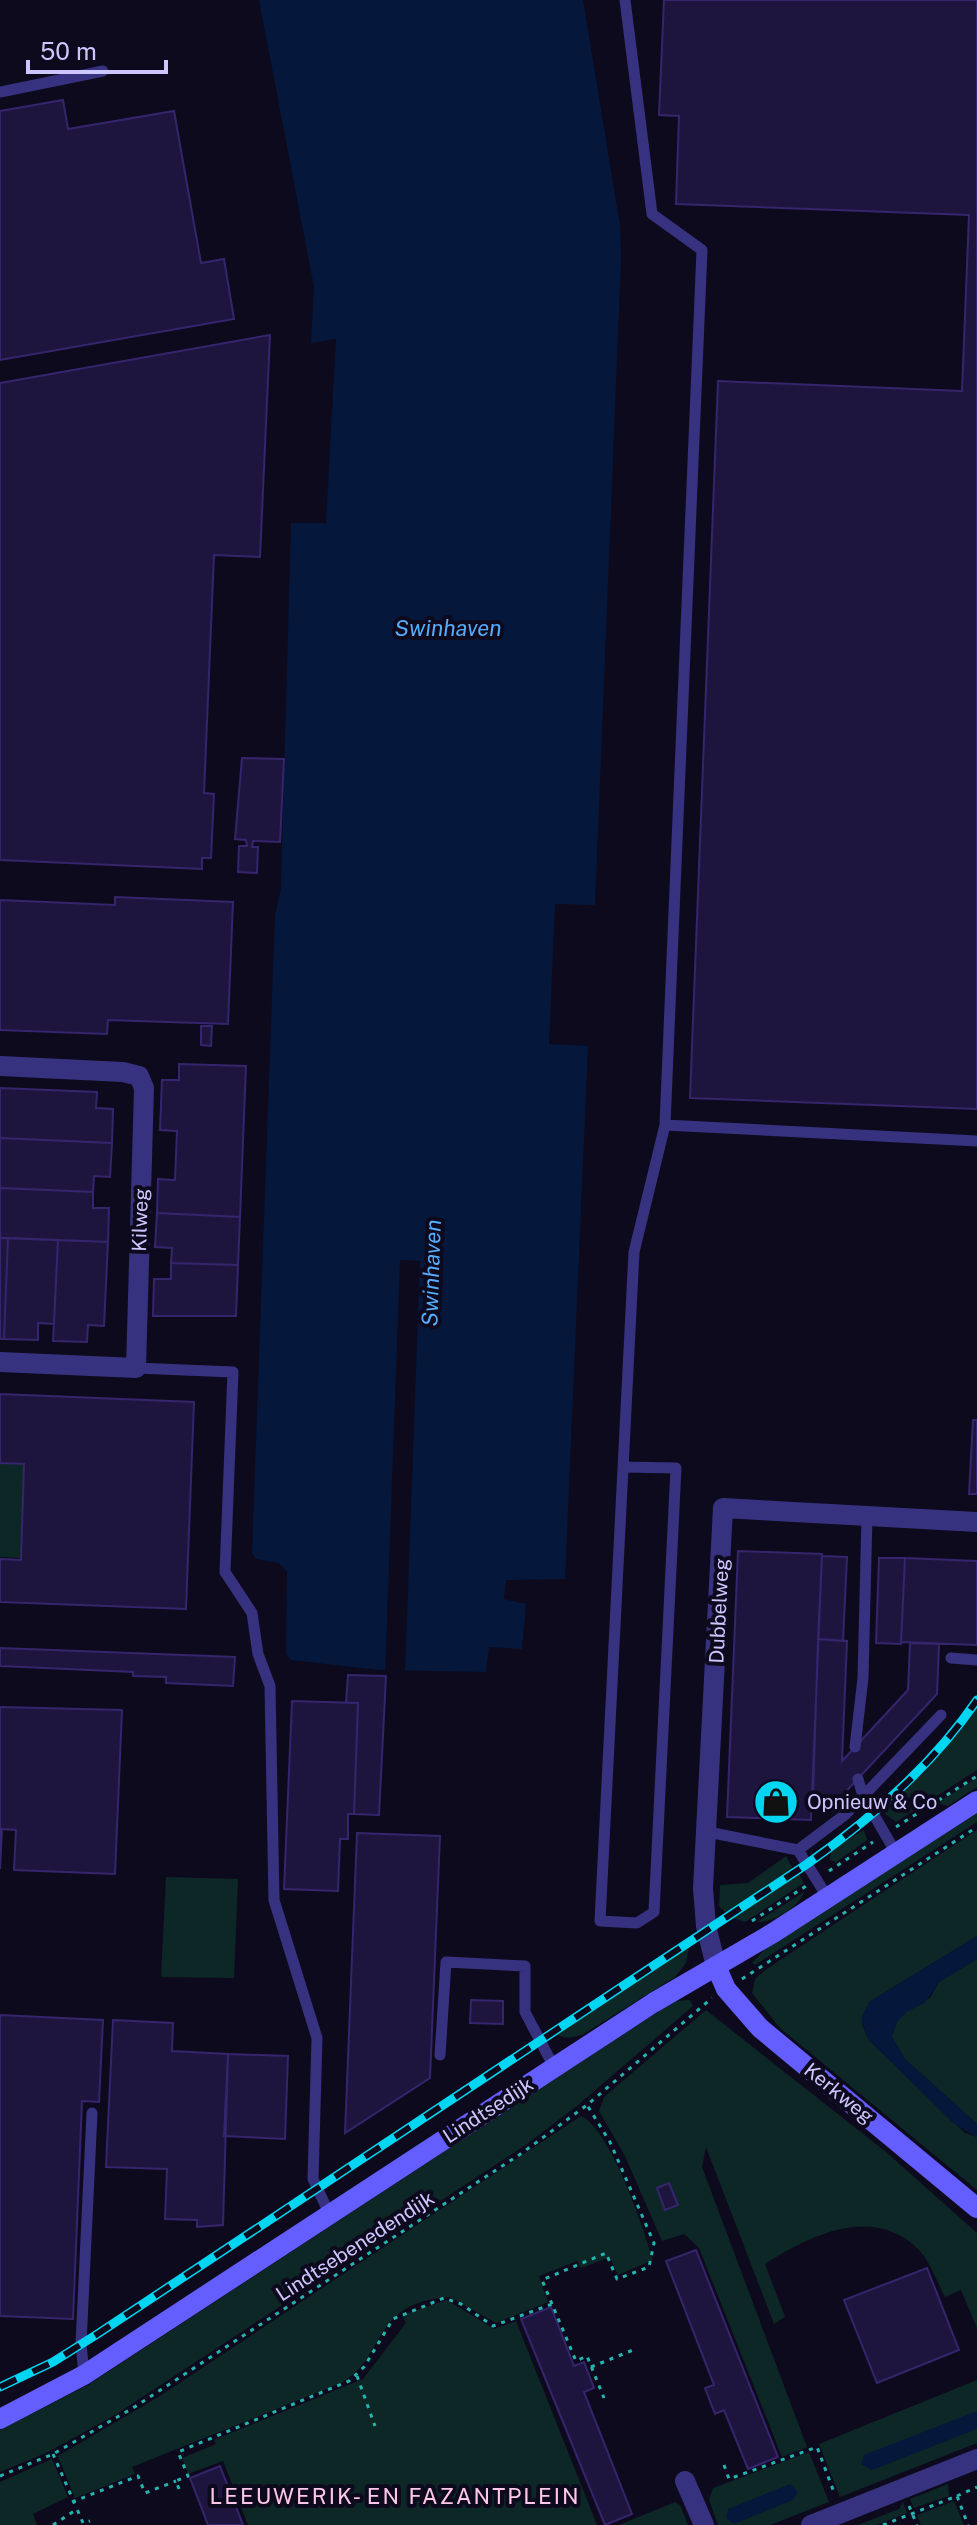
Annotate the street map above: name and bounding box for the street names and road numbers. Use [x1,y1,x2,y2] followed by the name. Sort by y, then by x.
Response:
[127,1188,153,1252] street label: Kilweg
[704,1558,734,1664] street label: Dubbelweg
[799,2058,879,2128] street label: Kerkweg
[438,2072,538,2148] street label: Lindtsedijk
[271,2186,439,2306] street label: Lindtsebenedendijk

